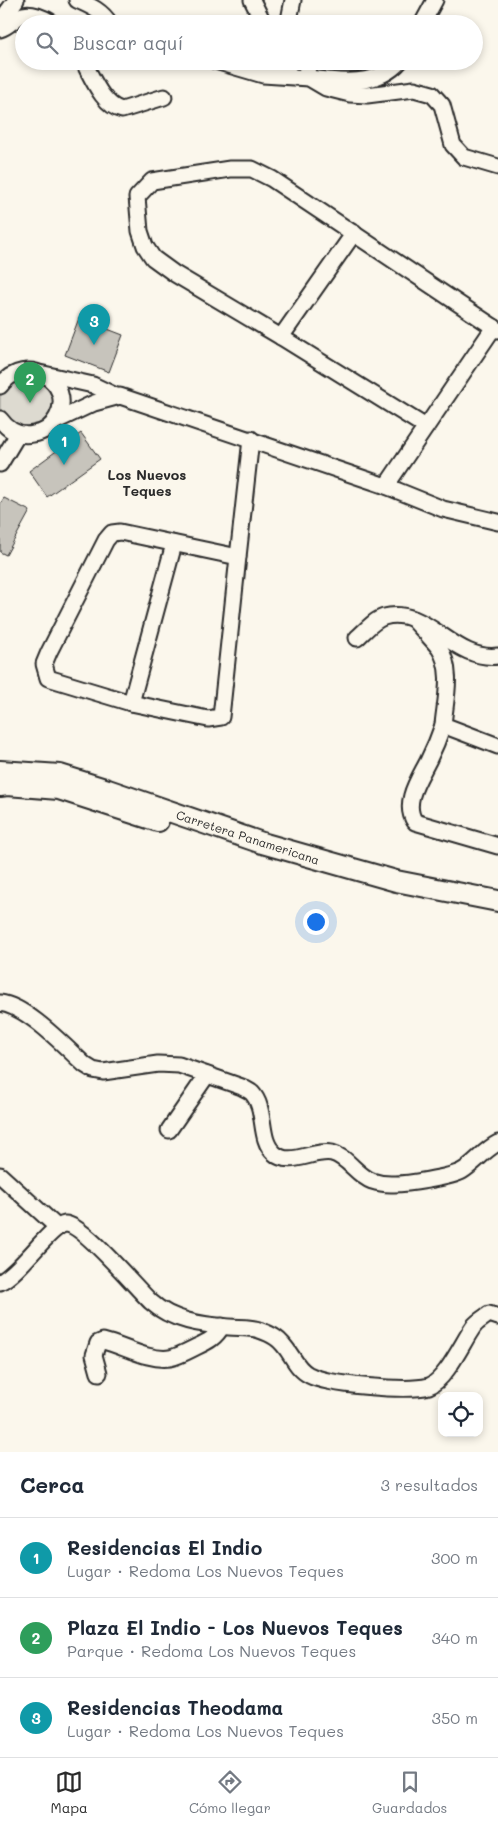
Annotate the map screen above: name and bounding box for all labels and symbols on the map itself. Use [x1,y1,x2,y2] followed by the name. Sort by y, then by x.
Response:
[78,304,110,345] pin: 3
[14,362,46,403] pin: 2
[48,424,80,465] pin: 1
[108,465,186,500] district label: Los Nuevos Teques
[174,806,322,868] street label: Carretera Panamericana
[303,909,329,935] your location

